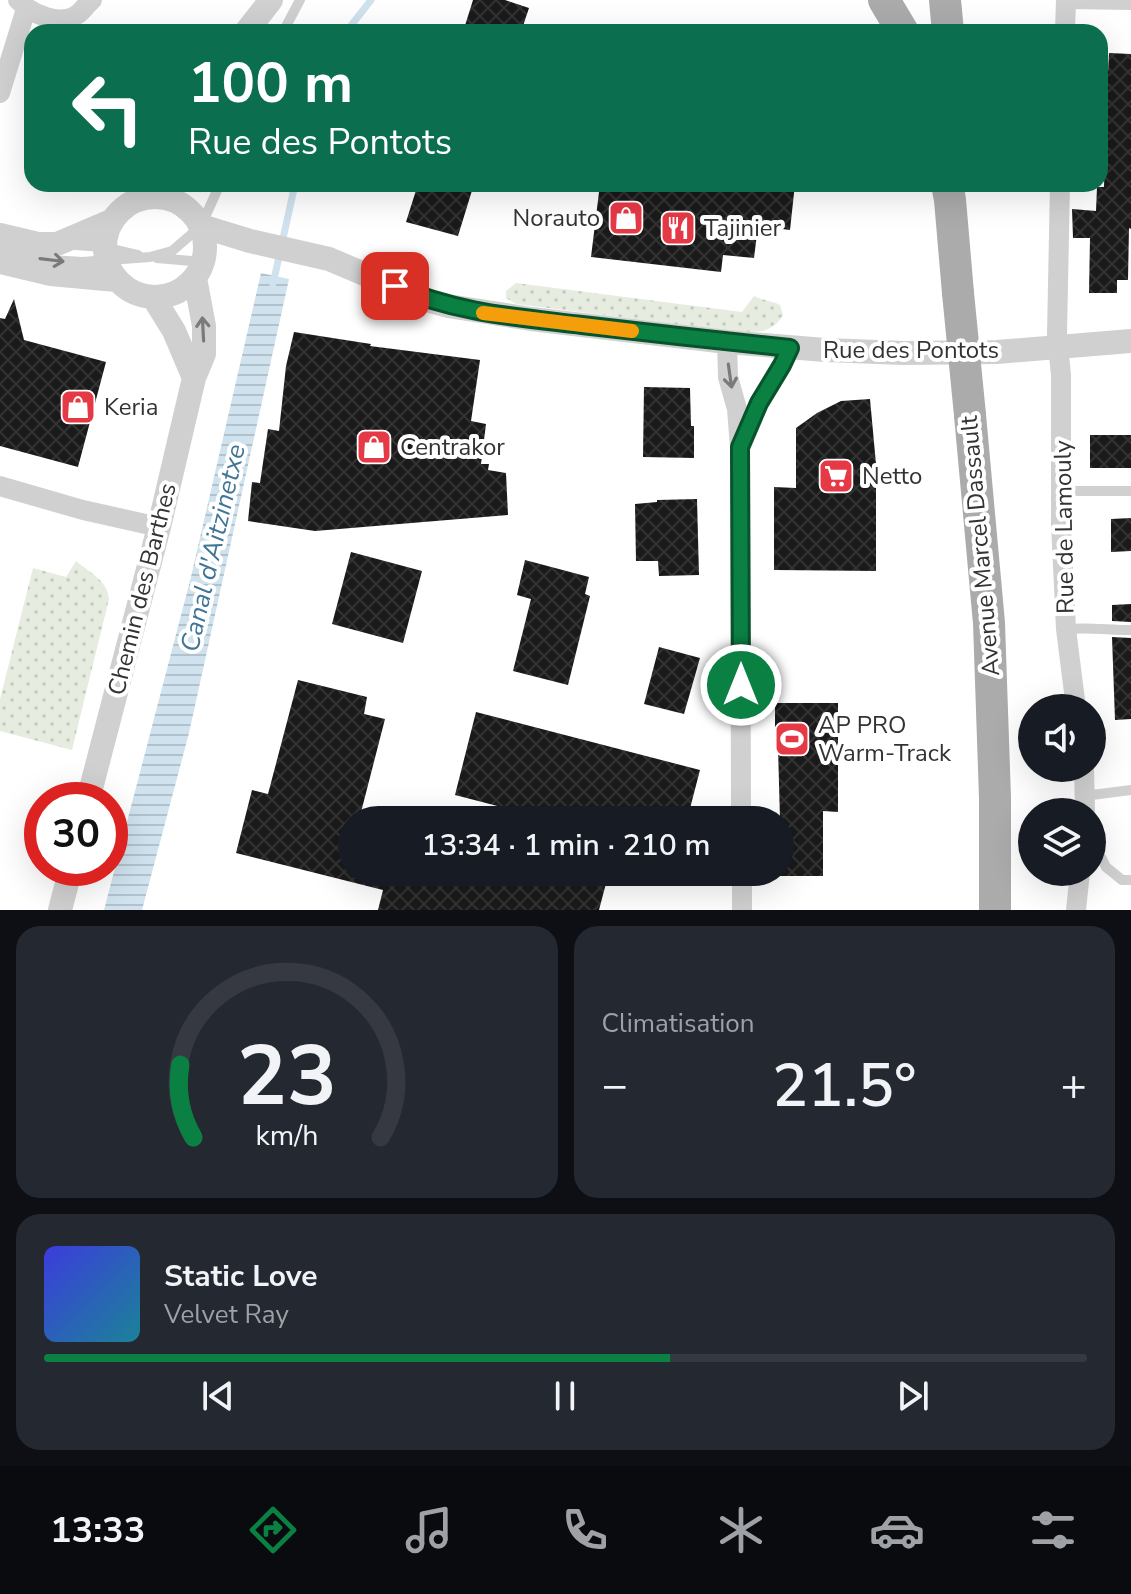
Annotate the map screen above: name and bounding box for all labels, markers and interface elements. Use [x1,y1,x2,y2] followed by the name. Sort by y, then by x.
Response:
[188,45,353,122] text: 100 m
[56,56,160,160] icon: left
[188,118,452,167] text: Rue des Pontots
[607,199,645,237] shop icon: Norauto
[513,202,600,234] place label: Norauto
[659,209,697,247] restaurant icon: Tajinier
[704,212,782,244] place label: Tajinier
[38,252,65,267] one-way arrow
[361,252,429,320] pin
[373,264,417,308] icon: arrive
[195,316,210,343] one-way arrow
[823,334,999,366] street label: Rue des Pontots
[723,363,738,388] one-way arrow
[59,388,97,426] shop icon: Keria
[104,391,158,423] place label: Keria
[953,414,1007,678] street label: Avenue Marcel Dassault
[355,428,393,466] shop icon: Centrakor
[400,431,505,463] place label: Centrakor
[1046,439,1082,614] street label: Rue de Lamouly
[172,441,254,655] water label: Canal d'Aitzinetxe
[817,457,855,495] supermarket icon: Netto
[862,460,922,492] place label: Netto
[100,480,184,698] street label: Chemin des Barthes
[699,643,783,727] position arrow
[1018,694,1106,886] map controls
[1018,694,1106,782] button: sound
[818,709,952,769] place label: AP PRO Warm-Track
[773,720,811,758] sports icon: AP PRO Warm-Track
[24,782,128,886] speed limit sign: 30
[1018,798,1106,886] button: layers
[421,825,711,866] text: 13:34 · 1 min · 210 m
[602,1006,755,1041] text: Climatisation
[237,1020,337,1133] text: 23
[772,1045,917,1127] text: 21.5°
[602,1056,628,1116] text: −
[1061,1056,1087,1116] text: +
[255,1116,318,1155] text: km/h
[164,1256,318,1297] text: Static Love
[164,1297,289,1332] text: Velvet Ray
[196,1374,240,1418] icon: previous
[543,1374,587,1418] icon: pause
[891,1374,935,1418] icon: next
[245,1502,301,1558] icon: directions
[401,1502,457,1558] icon: music
[557,1502,613,1558] icon: phone
[713,1502,769,1558] icon: climate
[869,1502,925,1558] icon: car
[1025,1502,1081,1558] icon: filters
[50,1506,145,1555] text: 13:33

